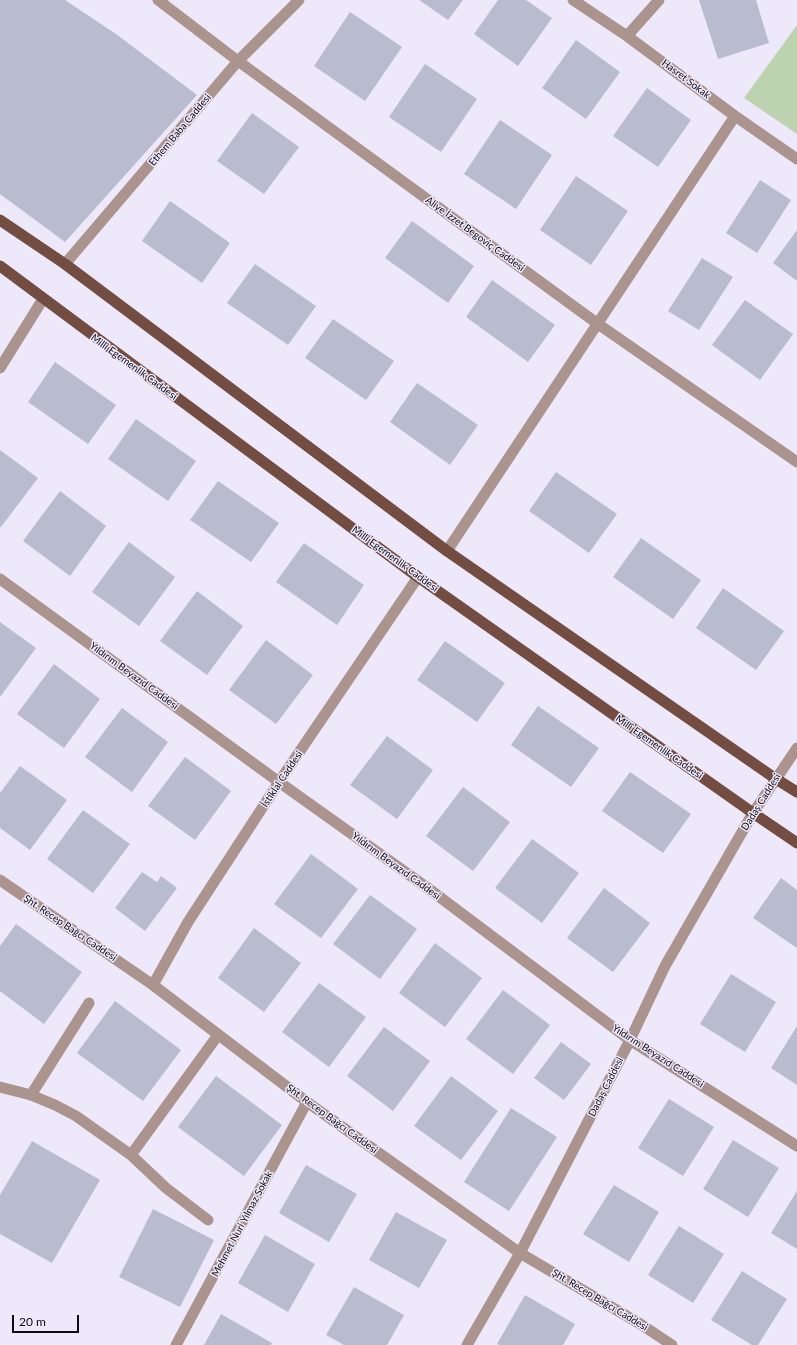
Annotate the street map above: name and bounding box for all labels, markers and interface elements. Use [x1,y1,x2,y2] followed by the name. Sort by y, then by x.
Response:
[659,57,713,101] street label: Hasret Sokak
[146,92,214,168] street label: Ethem Baba Caddesi
[423,194,527,274] street label: Aliye İzzet Begoviç Caddesi
[89,332,179,402] street label: Millî Egemenlik Caddesi
[350,524,440,594] street label: Millî Egemenlik Caddesi
[87,640,181,712] street label: Yıldırım Beyazıd Caddesi
[613,712,705,782] street label: Millî Egemenlik Caddesi
[259,749,305,809] street label: İstiklal Caddesi
[739,771,783,833] street label: Dadaş Caddesi
[349,830,443,902] street label: Yıldırım Beyazıd Caddesi
[21,892,119,964] street label: Şht. Recep Bağcı Caddesi
[610,1022,706,1090] street label: Yıldırım Beyazıd Caddesi
[586,1055,626,1119] street label: Dadaş Caddesi
[284,1082,380,1156] street label: Şht. Recep Bağcı Caddesi
[209,1169,275,1279] street label: Mehmet Nuri Yılmaz Sokak
[550,1267,650,1333] street label: Şht. Recep Bağcı Caddesi
[14,1307,81,1333] scale bar
[19,1314,46,1329] text: 20 m

